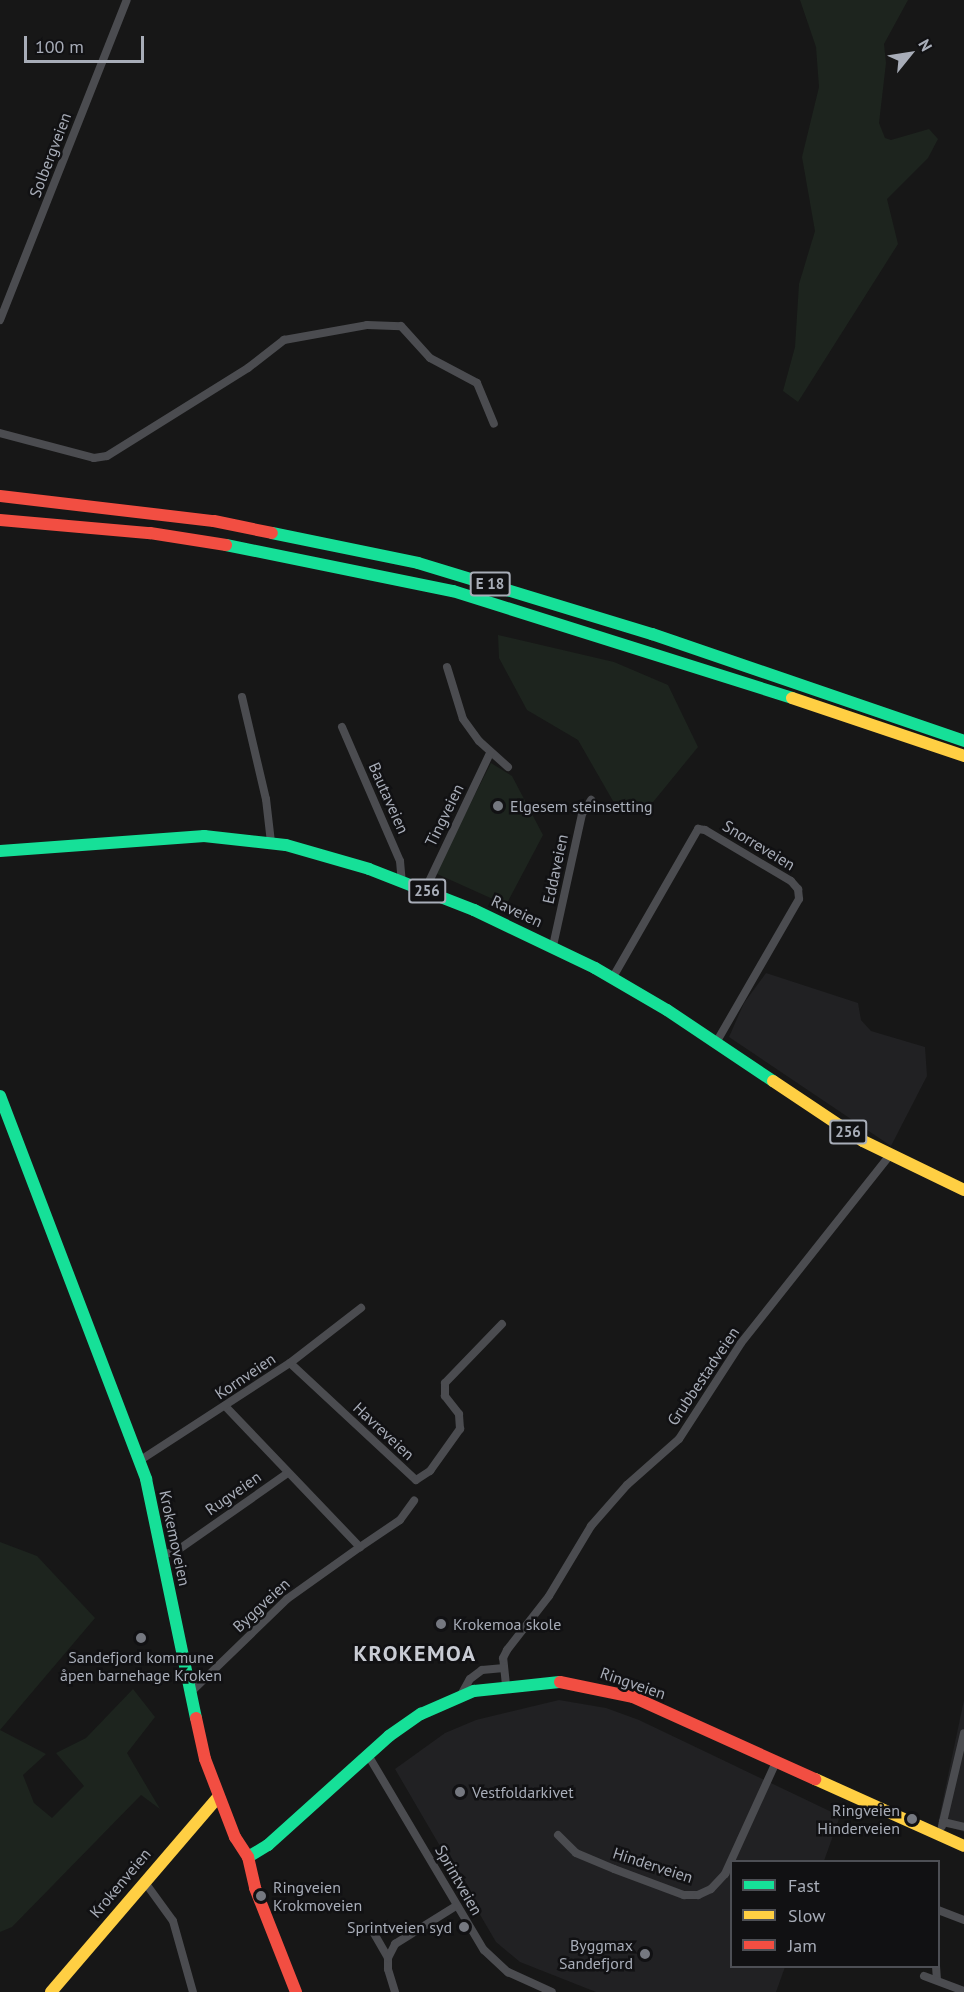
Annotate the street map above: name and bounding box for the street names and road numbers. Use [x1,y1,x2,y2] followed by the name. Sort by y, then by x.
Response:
[25,110,75,200] street label: Solbergveien
[469,572,511,596] road number: E 18
[365,759,413,837] street label: Bautaveien
[421,781,467,849] street label: Tingveien
[719,816,799,874] street label: Snorreveien
[538,832,572,906] street label: Eddaveien
[408,879,446,903] road number: 256
[488,891,546,931] street label: Raveien
[828,1120,868,1144] road number: 256
[663,1323,743,1429] street label: Grubbestadveien
[211,1349,279,1403] street label: Kornveien
[349,1398,419,1464] street label: Havreveien
[202,1467,264,1519] street label: Rugveien
[156,1488,194,1588] street label: Krokemoveien
[229,1574,293,1636] street label: Byggveien
[598,1663,668,1703] street label: Ringveien
[431,1841,487,1919] street label: Sprintveien
[611,1843,695,1887] street label: Hinderveien
[85,1844,155,1922] street label: Krokenveien

